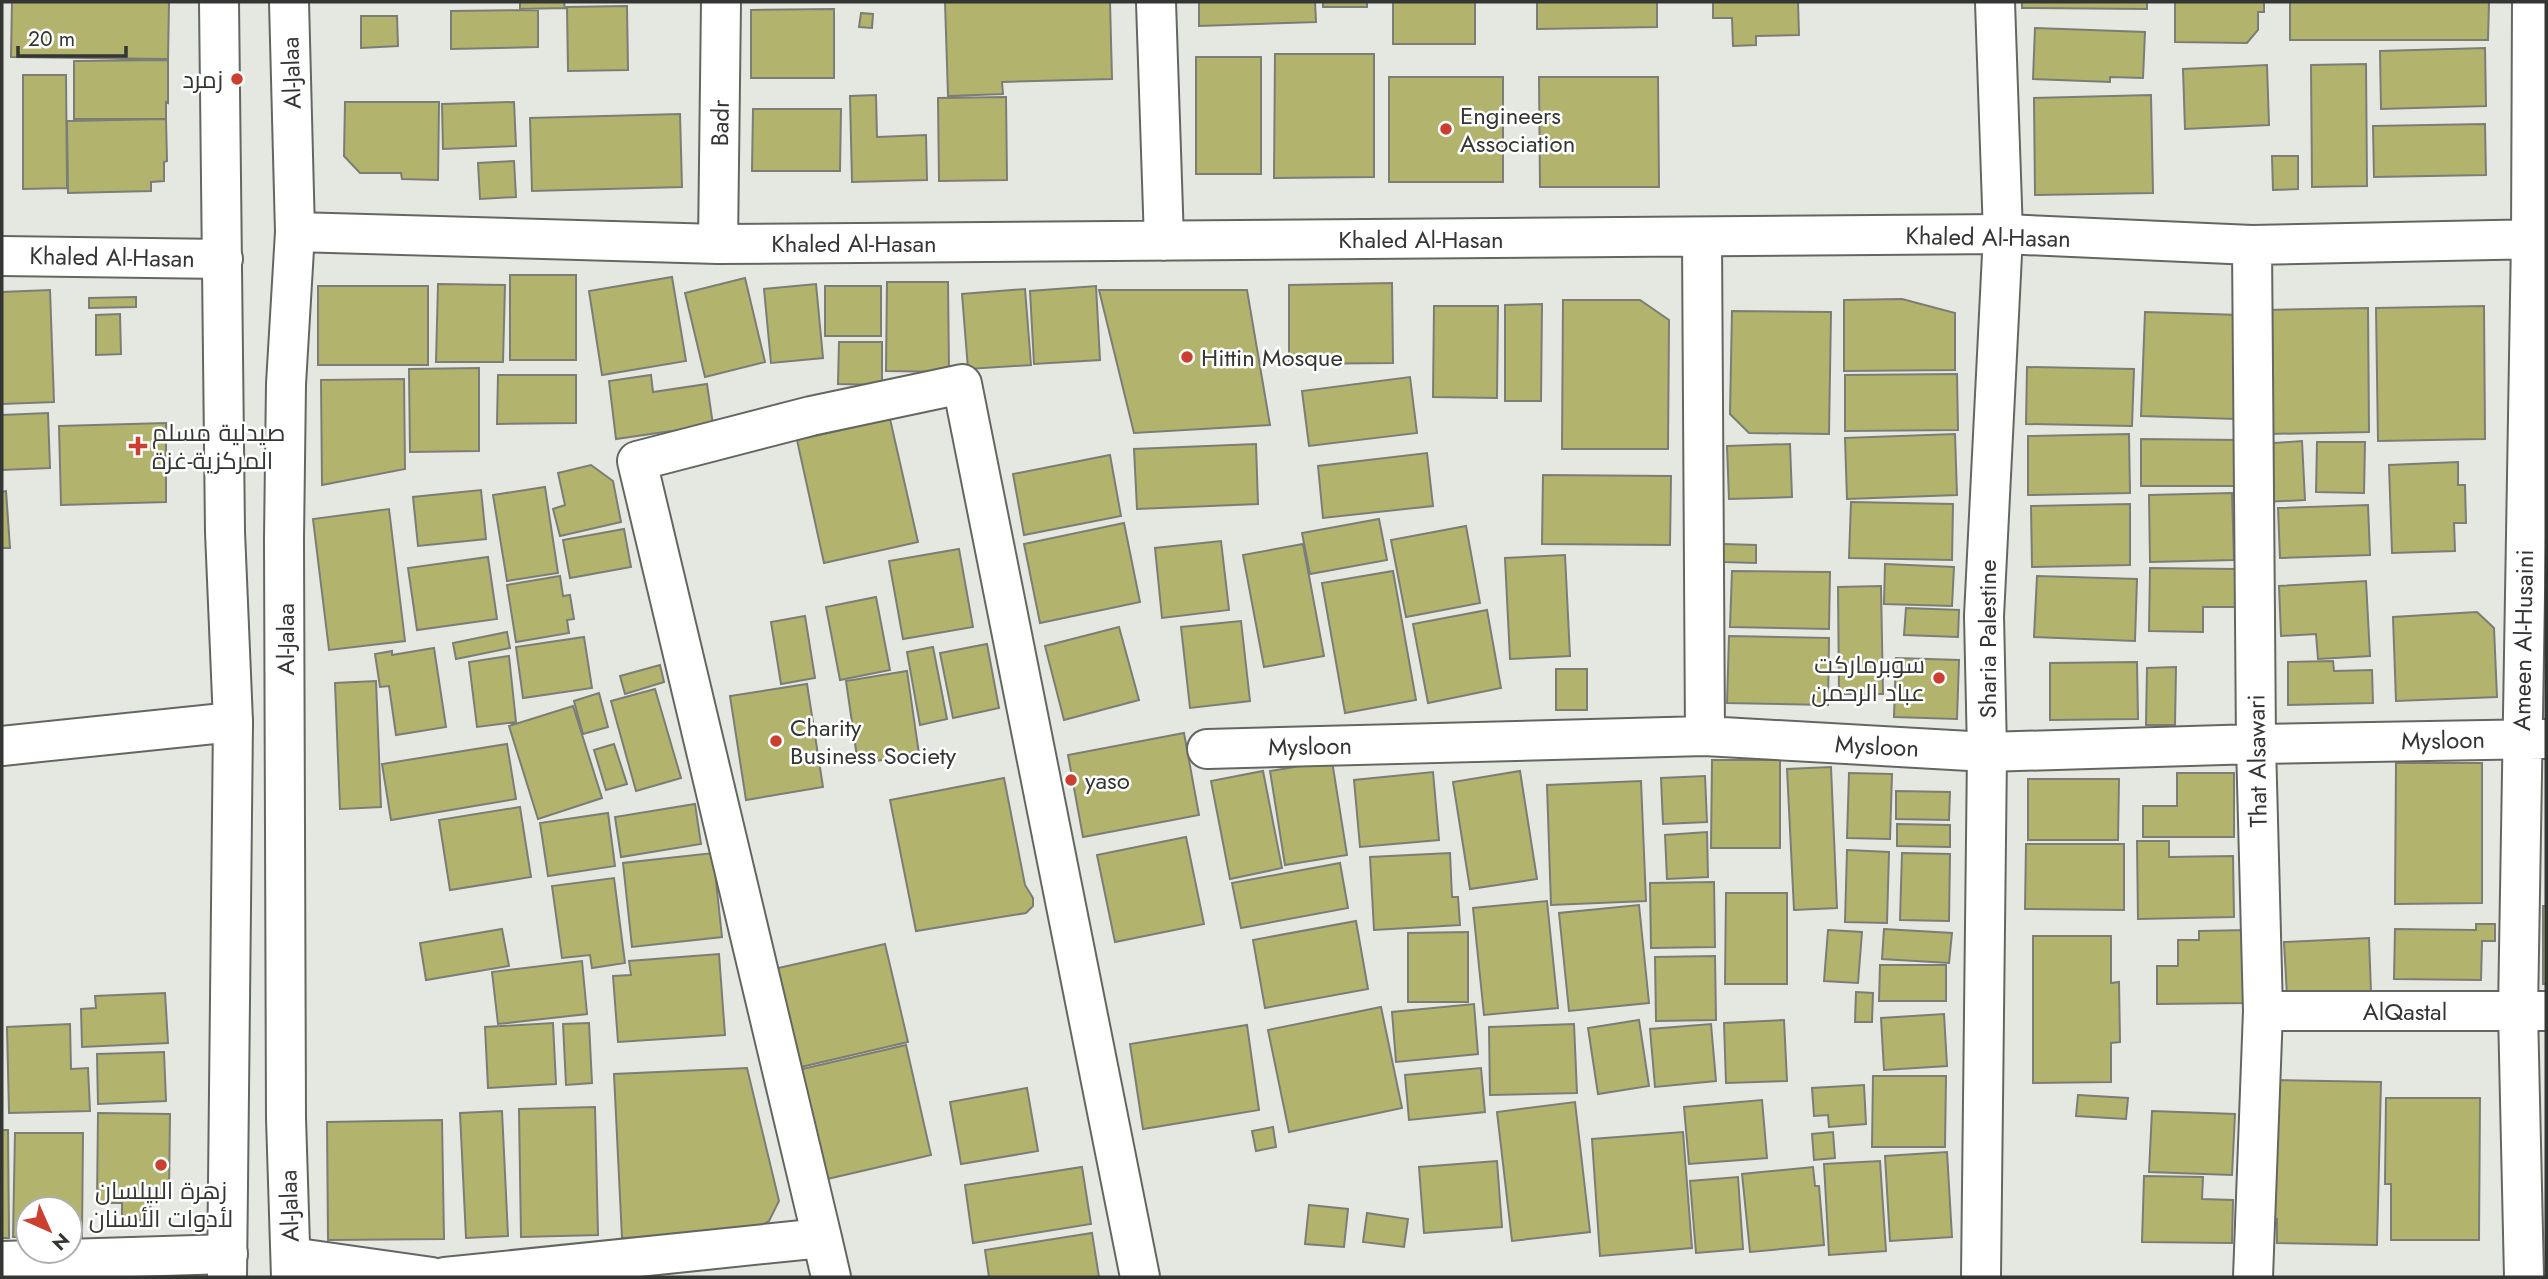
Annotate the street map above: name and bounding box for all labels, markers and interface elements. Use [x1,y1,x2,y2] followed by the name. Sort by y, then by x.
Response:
[18,14,126,58] scale bar
[28,24,75,54] text: 20 m
[272,36,310,110] street label: Al-Jalaa
[182,62,223,97] place label: زمرد
[229,71,245,87] marker: زمرد
[1460,98,1575,161] place label: Engineers Association
[702,99,738,147] street label: Badr
[1438,121,1454,137] marker: Engineers Association
[1905,218,2071,256] street label: Khaled Al-Hasan
[1338,222,1504,257] street label: Khaled Al-Hasan
[771,226,937,261] street label: Khaled Al-Hasan
[29,238,195,276] street label: Khaled Al-Hasan
[1201,340,1343,375] place label: Hittin Mosque
[1179,349,1195,365] marker: Hittin Mosque
[152,415,286,478] place label: صيدلية مسلم المركزية-غزة
[130,438,146,454] marker: صيدلية مسلم المركزية-غزة
[2504,549,2542,731] street label: Ameen Al-Husaini
[1970,560,2005,719] street label: Sharia Palestine
[268,603,303,675] street label: Al-Jalaa
[1811,647,1925,710] place label: سوبرماركت عباد الرحمن
[1931,670,1947,686] marker: سوبرماركت عباد الرحمن
[2238,694,2276,828] street label: That Alsawari
[790,710,956,773] place label: Charity Business Society
[2401,722,2485,758] street label: Mysloon
[1834,726,1920,766] street label: Mysloon
[1268,728,1352,764] street label: Mysloon
[768,733,784,749] marker: Charity Business Society
[1085,763,1130,798] place label: yaso
[1063,772,1079,788] marker: yaso
[2363,994,2447,1029] street label: AlQastal
[153,1157,169,1173] marker: زهرة البيلسان لأدوات الأسنان
[270,1169,308,1243] street label: Al-Jalaa
[89,1173,233,1236] place label: زهرة البيلسان لأدوات الأسنان
[14,1195,84,1265] north arrow
[46,1227,76,1257] text: N

